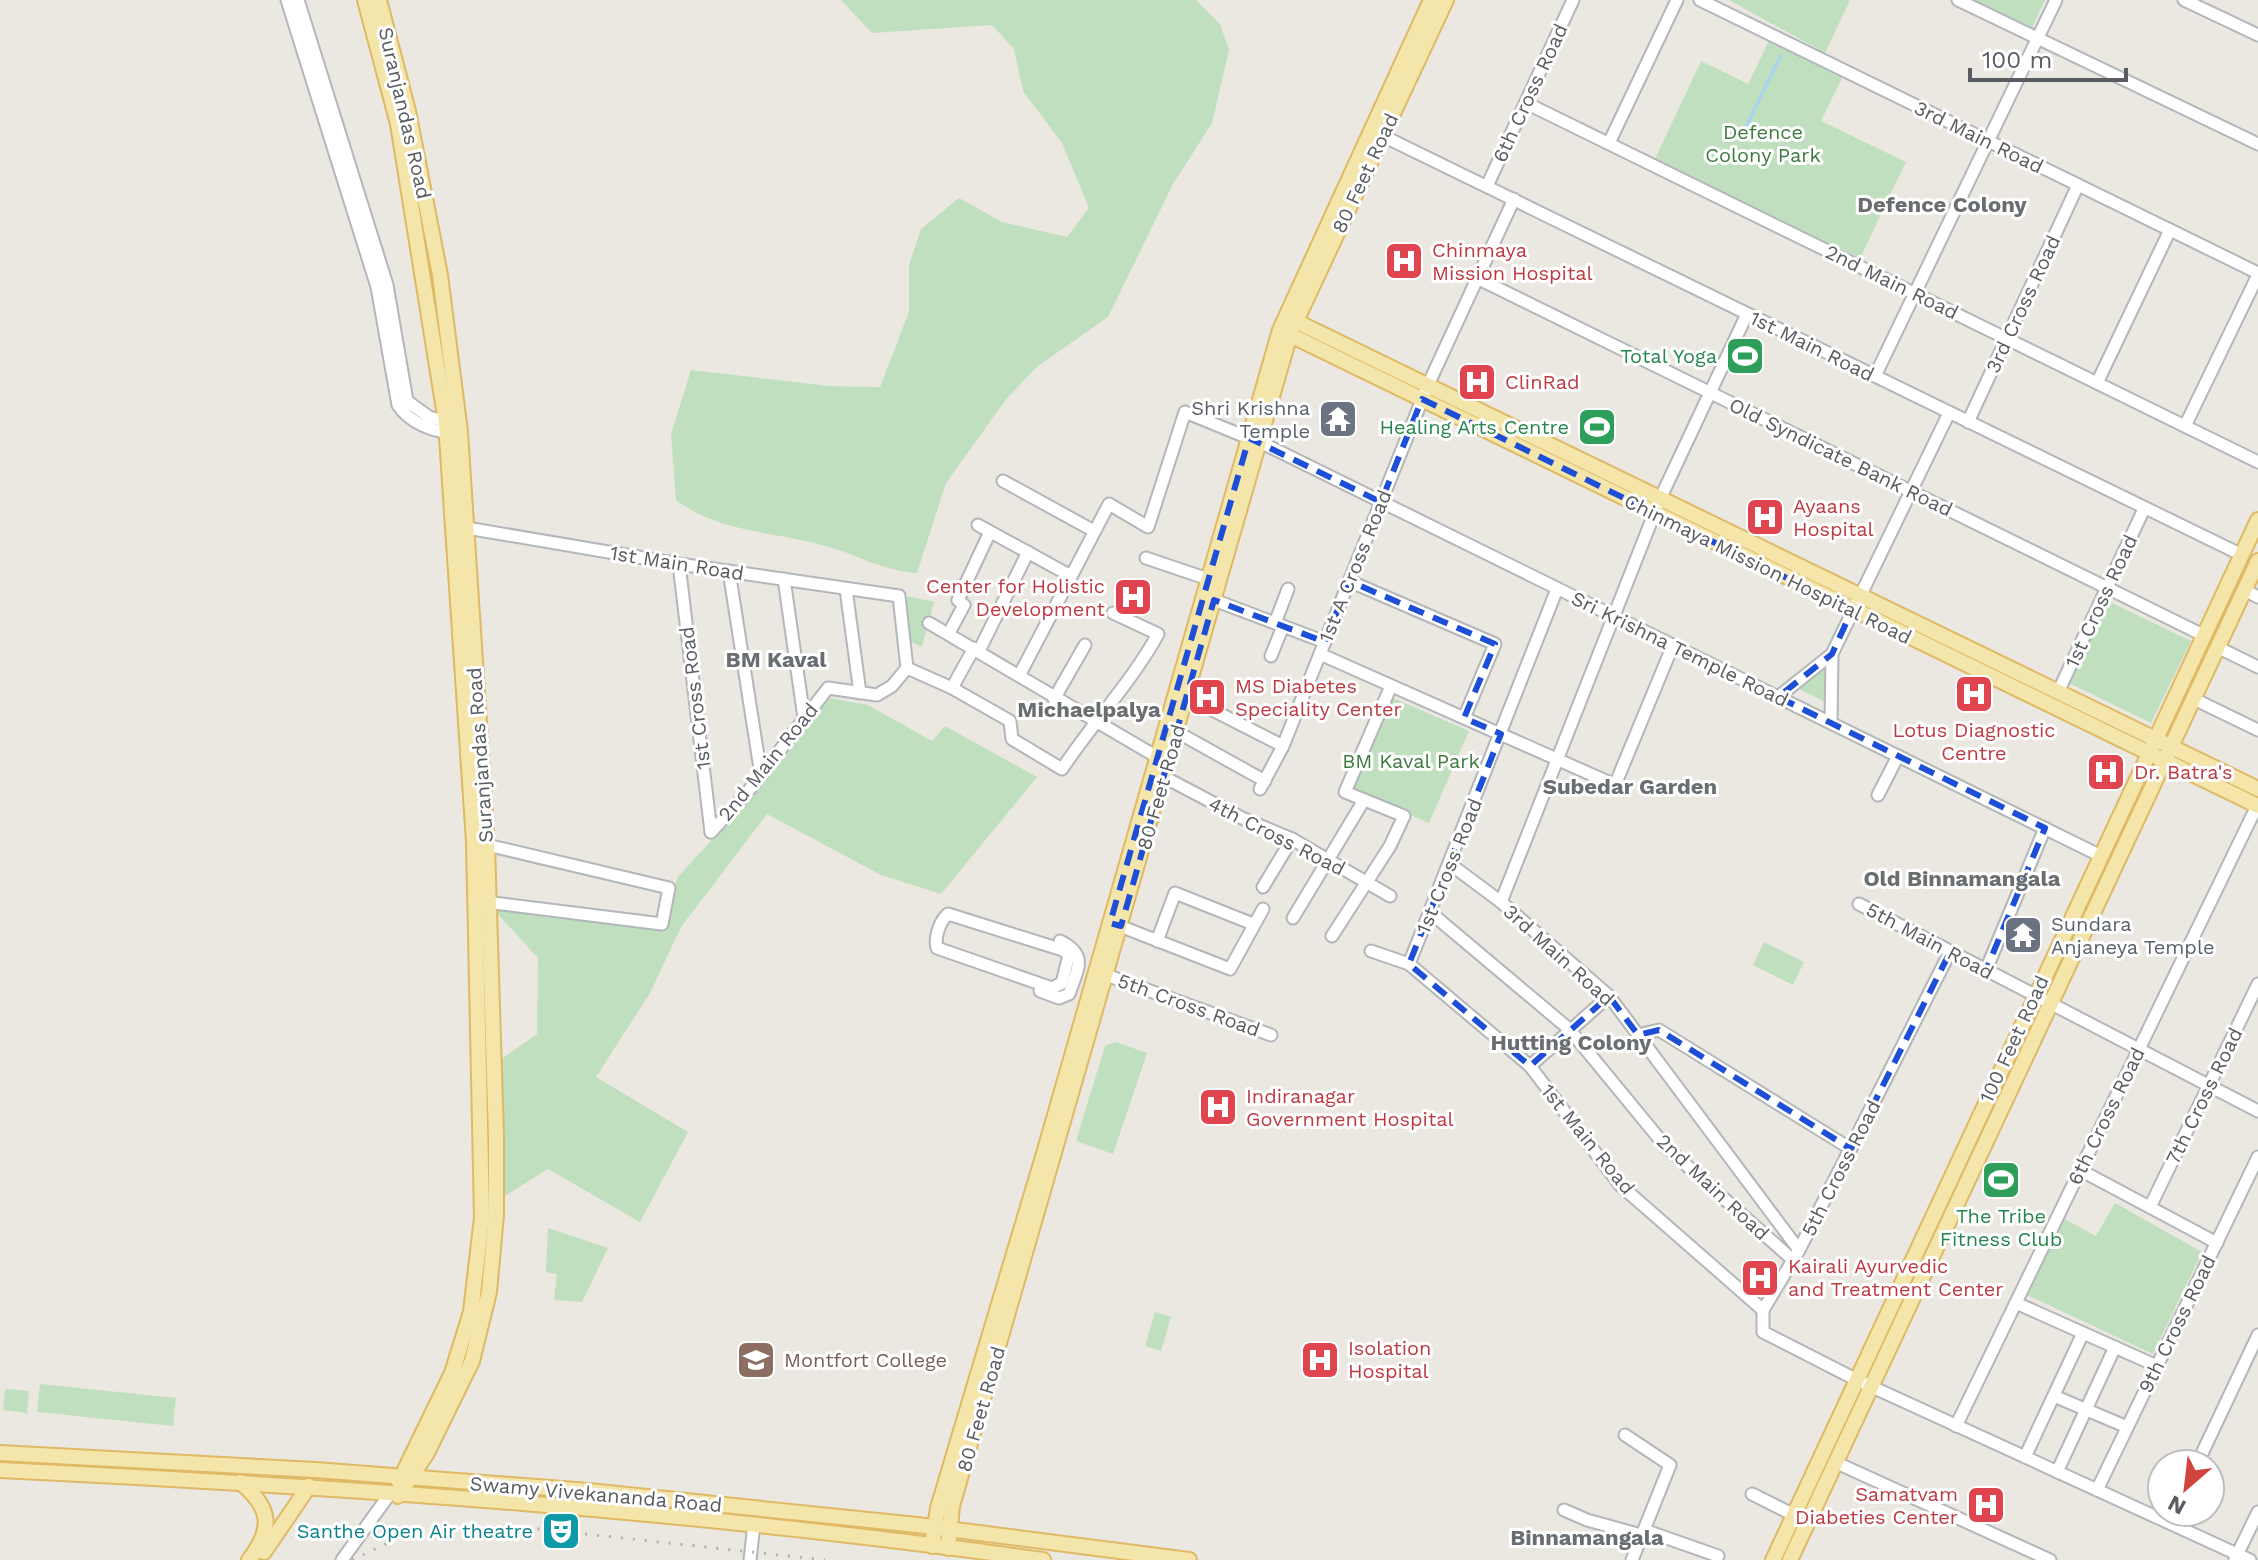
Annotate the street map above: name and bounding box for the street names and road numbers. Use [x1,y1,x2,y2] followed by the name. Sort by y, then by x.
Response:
[1487,20,1573,166] street label: 6th Cross Road
[374,25,436,201] street label: Suranjandas Road
[1911,95,2047,179] street label: 3rd Main Road
[1327,109,1403,237] street label: 80 Feet Road
[1981,231,2065,377] street label: 3rd Cross Road
[1822,239,1962,325] street label: 2nd Main Road
[1746,306,1878,386] street label: 1st Main Road
[1725,392,1957,522] street label: Old Syndicate Bank Road
[1313,486,1397,646] street label: 1st A Cross Road
[1620,489,1916,649] street label: Chinmaya Mission Hospital Road
[2060,531,2142,671] street label: 1st Cross Road
[608,541,746,585] street label: 1st Main Road
[1568,586,1792,712] street label: Sri Krishna Temple Road
[674,625,716,771] street label: 1st Cross Road
[462,667,498,843] street label: Suranjandas Road
[713,698,823,826] street label: 2nd Main Road
[1132,721,1190,853] street label: 80 Feet Road
[1205,791,1349,881] street label: 4th Cross Road
[1411,795,1487,937] street label: 1st Cross Road
[1862,897,1998,985] street label: 5th Main Road
[1499,899,1619,1011] street label: 3rd Main Road
[1115,968,1263,1042] street label: 5th Cross Road
[1974,972,2054,1106] street label: 100 Feet Road
[2161,1024,2247,1168] street label: 7th Cross Road
[2062,1043,2150,1189] street label: 6th Cross Road
[1536,1079,1640,1199] street label: 1st Main Road
[1796,1096,1886,1240] street label: 5th Cross Road
[1652,1129,1774,1245] street label: 2nd Main Road
[2133,1251,2221,1397] street label: 9th Cross Road
[952,1343,1010,1475] street label: 80 Feet Road
[469,1471,723,1517] street label: Swamy Vivekananda Road

